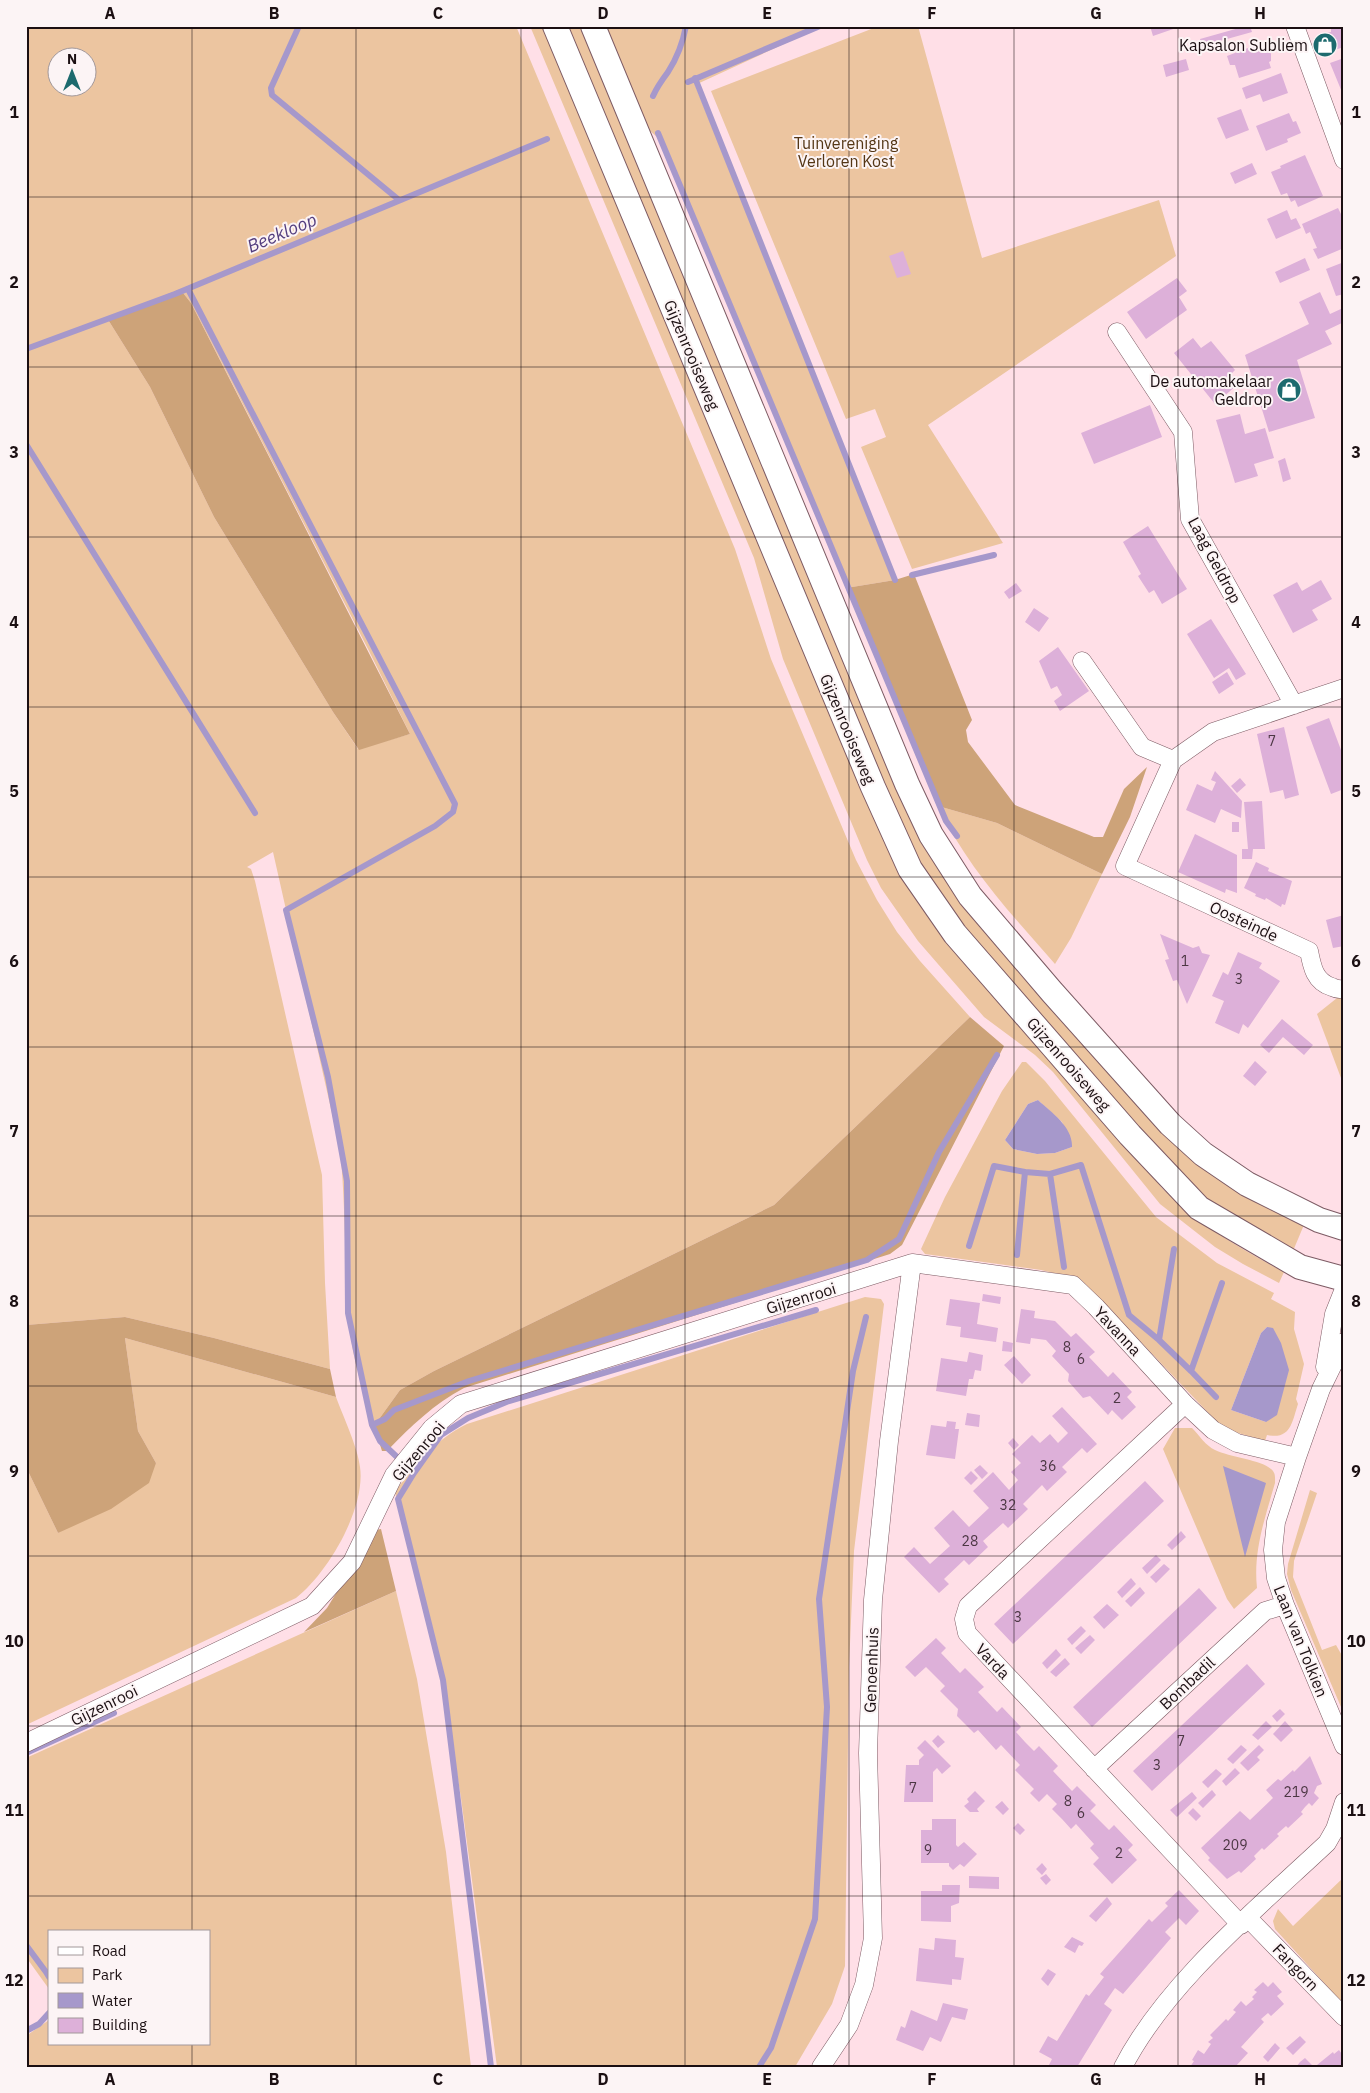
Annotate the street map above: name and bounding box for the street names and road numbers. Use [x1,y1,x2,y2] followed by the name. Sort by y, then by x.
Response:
[660,297,724,414] street label: Gijzenrooiseweg
[1184,513,1246,607] street label: Laag Geldrop
[816,671,880,788] street label: Gijzenrooiseweg
[1206,896,1282,946] street label: Oosteinde
[1023,1013,1116,1115] street label: Gijzenrooiseweg
[764,1278,838,1318] street label: Gijzenrooi
[1090,1302,1146,1360] street label: Yavanna
[387,1417,449,1485] street label: Gijzenrooi
[1269,1582,1333,1700] street label: Laan van Tolkien
[860,1627,882,1713] street label: Genoenhuis
[972,1639,1015,1683] street label: Varda
[1155,1652,1219,1714] street label: Bombadil
[67,1680,141,1730] street label: Gijzenrooi
[1269,1939,1323,1995] street label: Fangorn

